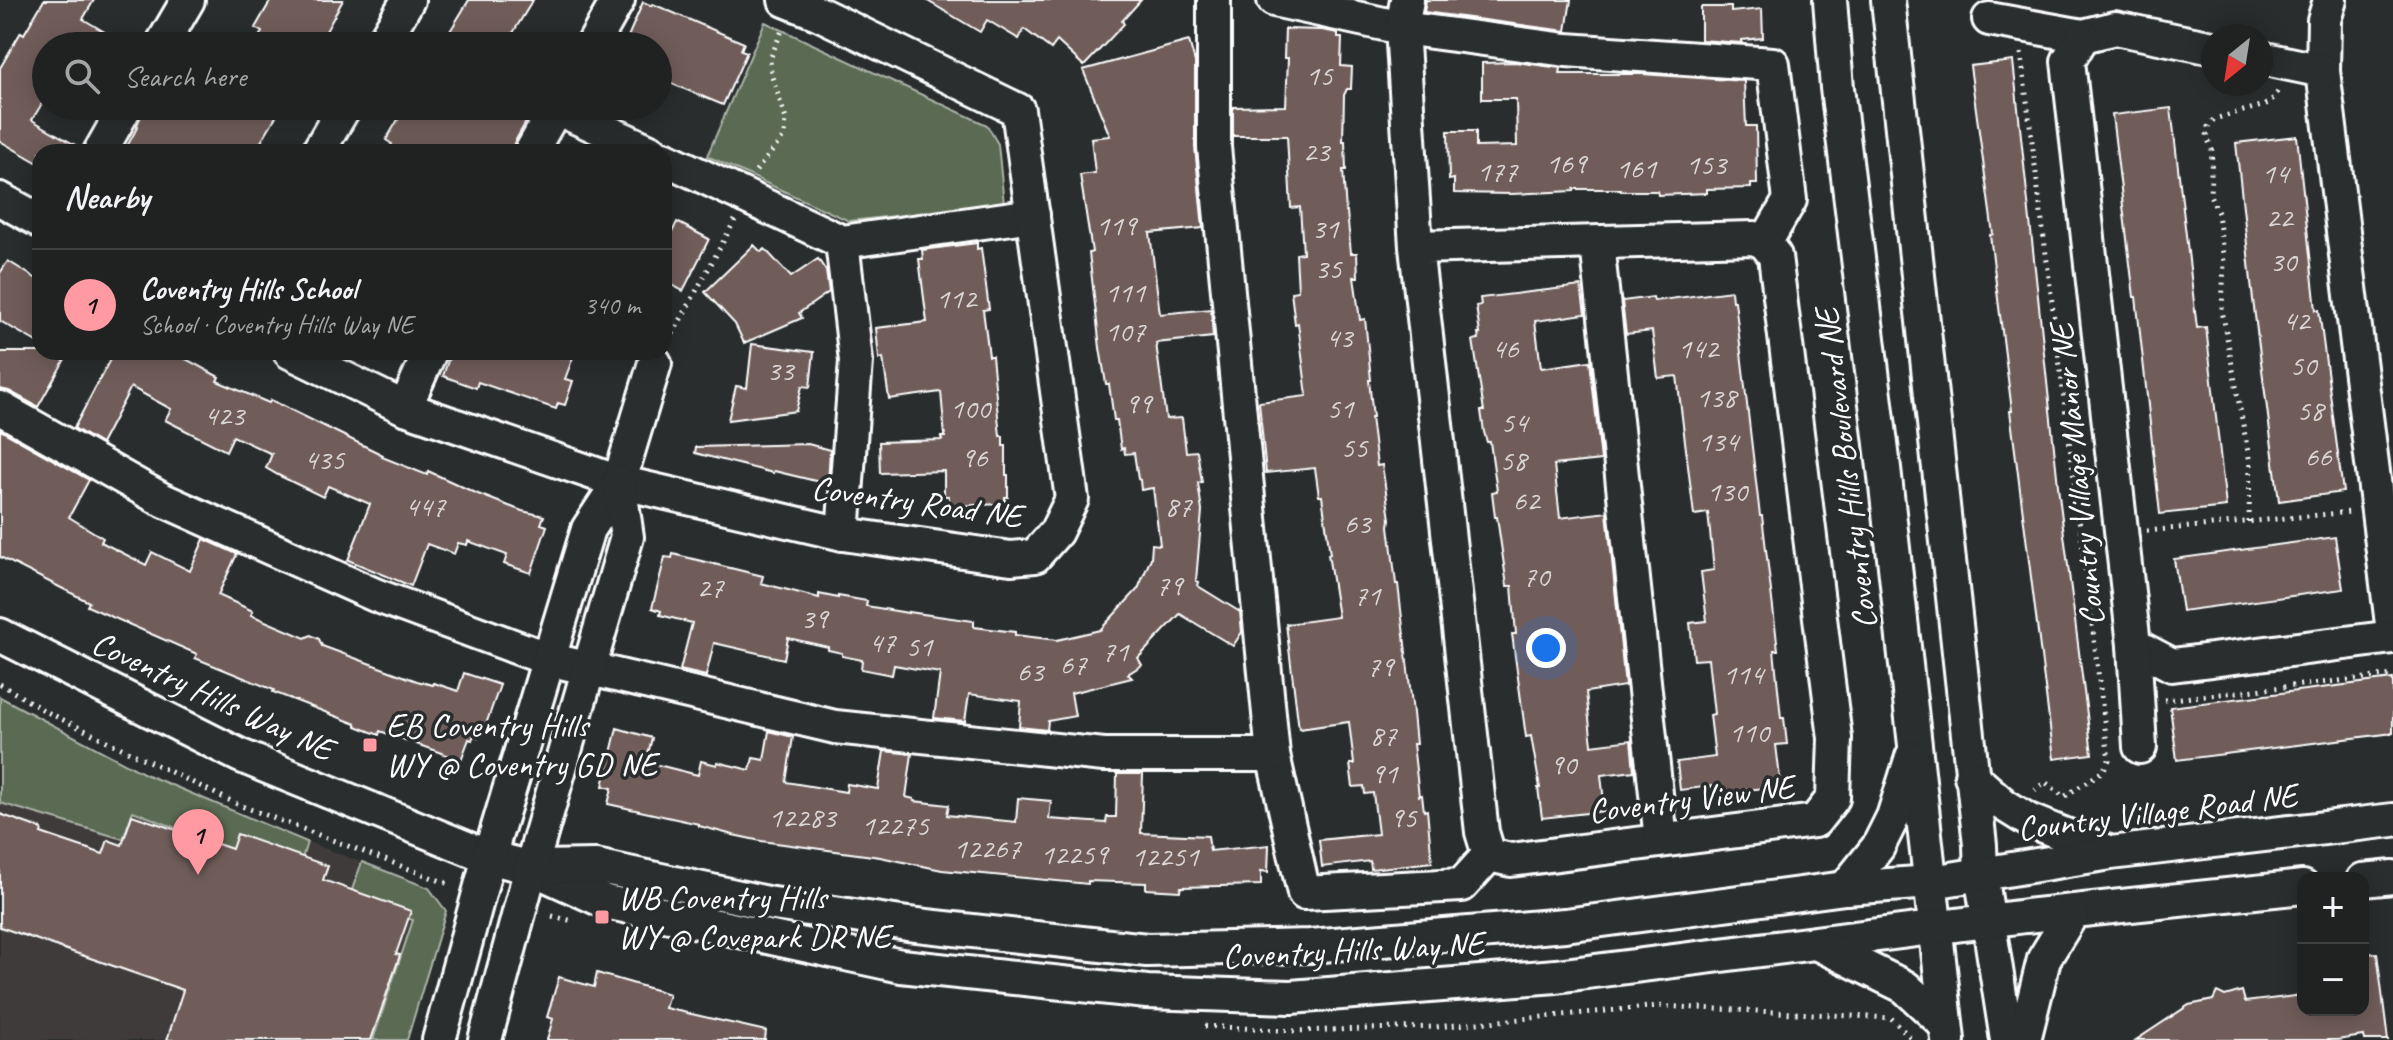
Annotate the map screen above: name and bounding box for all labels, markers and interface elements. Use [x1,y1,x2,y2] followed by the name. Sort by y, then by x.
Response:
[2201,24,2273,96] north arrow
[32,32,672,120] search box
[60,54,104,98] icon: search
[1306,56,1334,94] house number: 15
[124,57,246,95] text: Search here
[1303,132,1332,170] house number: 23
[1546,144,1589,182] house number: 169
[1686,145,1729,183] house number: 153
[1616,149,1658,187] house number: 161
[1477,152,1519,190] house number: 177
[2262,154,2291,192] house number: 14
[64,175,150,218] text: Nearby
[2266,198,2295,236] house number: 22
[1096,206,1139,244] house number: 119
[1312,209,1340,247] house number: 31
[2270,242,2299,280] house number: 30
[1315,249,1343,287] house number: 35
[140,270,357,308] text: Coventry Hills School
[1105,273,1147,311] house number: 111
[936,279,979,317] house number: 112
[84,289,96,322] text: 1
[584,289,640,322] text: 340 m
[2283,301,2312,339] house number: 42
[1804,302,1886,631] street label: Coventry Hills Boulevard NE
[140,308,413,341] text: School · Coventry Hills Way NE
[1105,312,1147,350] house number: 107
[1326,318,1355,356] house number: 43
[2039,318,2114,628] street label: Country Village Manor NE
[1492,329,1520,367] house number: 46
[1678,329,1721,367] house number: 142
[2290,346,2319,384] house number: 50
[767,351,796,389] house number: 33
[1696,378,1739,416] house number: 138
[1125,384,1154,422] house number: 99
[950,389,993,427] house number: 100
[1327,389,1355,427] house number: 51
[2297,391,2326,429] house number: 58
[204,396,247,434] house number: 423
[1501,403,1530,441] house number: 54
[1698,422,1741,460] house number: 134
[1341,428,1369,466] house number: 55
[2305,437,2333,475] house number: 66
[961,438,989,476] house number: 96
[304,440,346,478] house number: 435
[1500,441,1529,479] house number: 58
[809,465,1029,538] street label: Coventry Road NE
[1707,472,1750,510] house number: 130
[1513,481,1542,519] house number: 62
[405,487,447,525] house number: 447
[1165,487,1193,525] house number: 87
[1344,504,1373,542] house number: 63
[1523,557,1552,595] house number: 70
[1156,566,1185,604] house number: 79
[697,568,725,606] house number: 27
[1354,576,1382,614] house number: 71
[801,599,830,637] house number: 39
[85,621,344,772] street label: Coventry Hills Way NE
[869,623,897,661] house number: 47
[906,627,934,665] house number: 51
[1526,628,1566,668] your location
[1102,632,1130,670] house number: 71
[1060,645,1088,683] house number: 67
[1367,647,1396,685] house number: 79
[1017,652,1046,690] house number: 63
[1723,655,1766,693] house number: 114
[386,704,661,786] place label: EB Coventry Hills WY @ Coventry GD NE
[1729,713,1772,751] house number: 110
[1370,716,1398,754] house number: 87
[361,736,379,754] marker: EB Coventry Hills WY @ Coventry GD NE
[1550,745,1579,783] house number: 90
[1371,754,1399,792] house number: 91
[1586,764,1800,832] street label: Coventry View NE
[2015,773,2303,850] street label: Country Village Road NE
[768,798,838,836] house number: 12283
[1390,798,1418,836] house number: 95
[861,806,930,844] house number: 12275
[172,809,224,875] pin: 1
[953,829,1022,867] house number: 12267
[1040,835,1110,873] house number: 12259
[1131,837,1200,875] house number: 12251
[2297,872,2369,1016] map controls
[2297,872,2369,944] button: +
[618,876,894,958] place label: WB Coventry Hills WY @ Covepark DR NE
[593,908,611,926] marker: WB Coventry Hills WY @ Covepark DR NE
[1221,921,1489,978] street label: Coventry Hills Way NE
[2297,944,2369,1016] button: −

